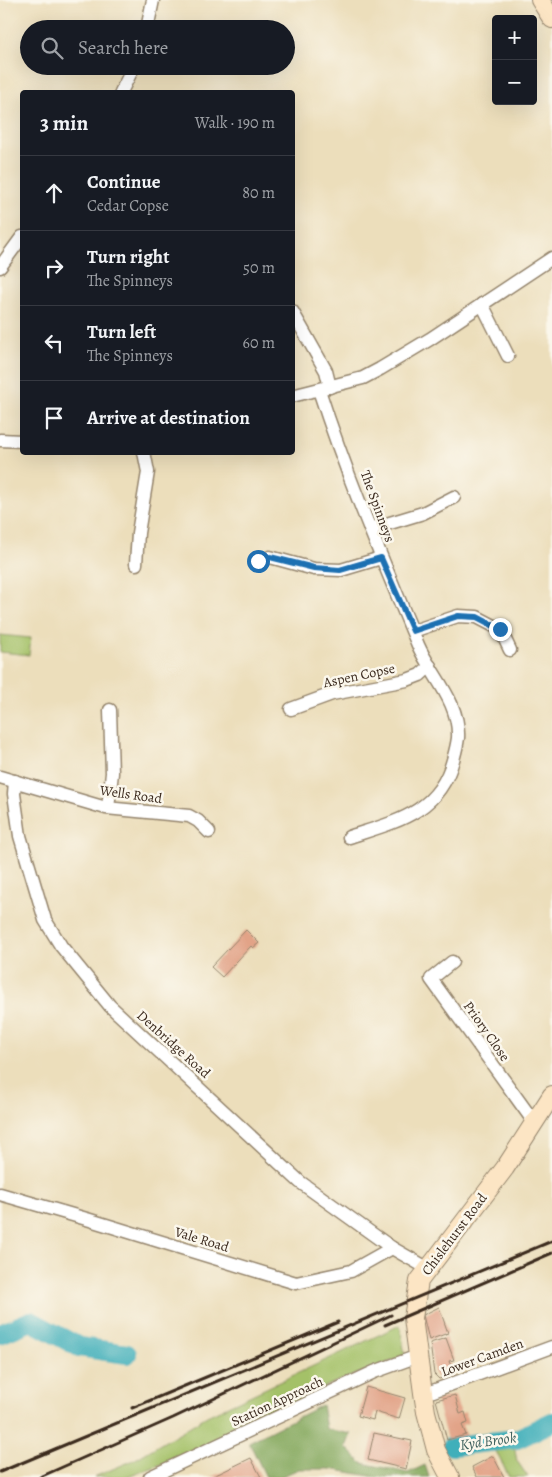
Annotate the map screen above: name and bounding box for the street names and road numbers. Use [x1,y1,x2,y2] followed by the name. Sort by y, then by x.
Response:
[356,468,399,545] street label: The Spinneys
[321,659,397,693] street label: Aspen Copse
[98,781,164,808] street label: Wells Road
[459,997,514,1065] street label: Priory Close
[133,1006,215,1083] street label: Denbridge Road
[417,1189,492,1279] street label: Chislehurst Road
[172,1222,232,1257] street label: Vale Road
[438,1334,526,1381] street label: Lower Camden
[228,1372,327,1431] street label: Station Approach

